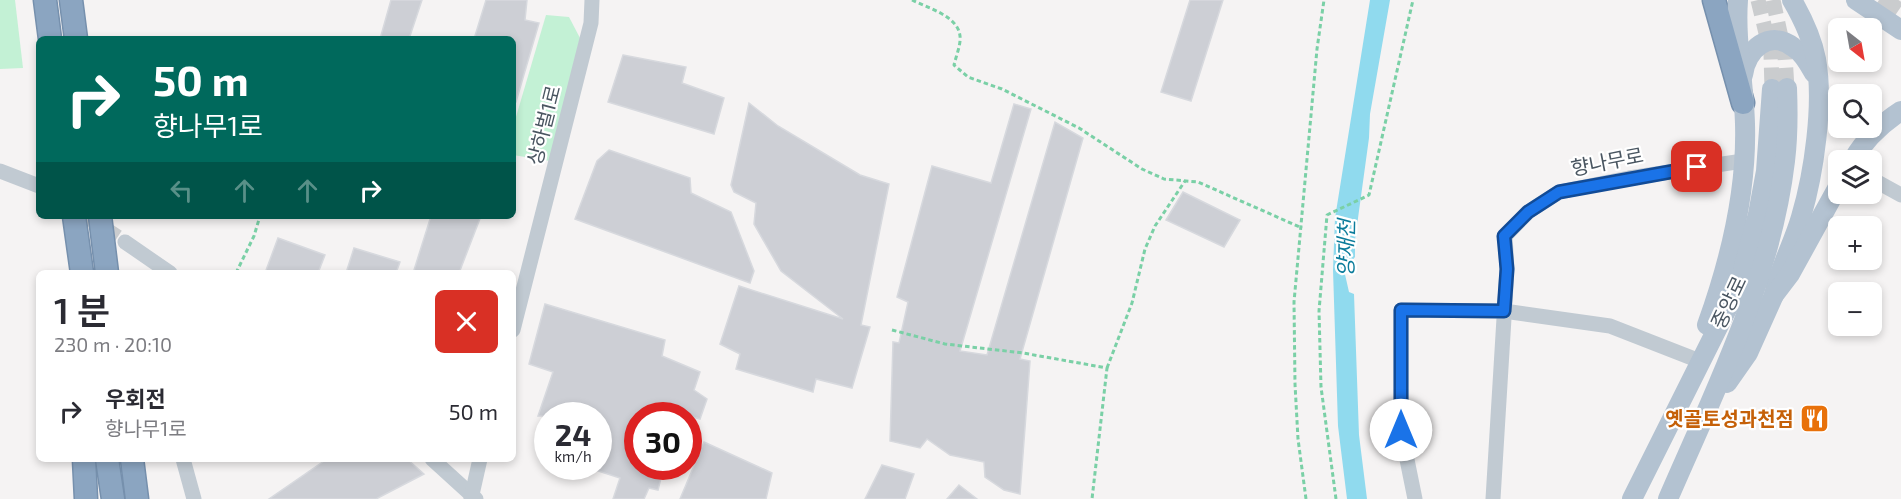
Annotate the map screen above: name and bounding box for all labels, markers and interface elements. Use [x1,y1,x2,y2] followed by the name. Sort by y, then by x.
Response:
[1828,18,1882,72] north arrow
[1828,18,1882,336] map controls
[153,54,249,104] text: 50 m
[54,60,132,138] icon: right
[521,83,565,167] street label: 상하벌1로
[1828,84,1882,138] button: search
[153,109,263,141] text: 향나무1로
[1671,141,1722,192] pin
[1569,142,1645,180] street label: 향나무로
[1680,150,1713,183] icon: arrive
[1828,150,1882,204] button: layers
[165,174,198,207] icon: left
[228,174,261,207] icon: ahead
[291,174,324,207] icon: ahead
[354,174,387,207] icon: right
[1332,216,1358,277] water label: 양재천
[1828,216,1882,270] button: +
[1705,272,1751,332] street label: 중앙로
[1828,282,1882,336] button: −
[54,288,110,331] text: 1 분
[435,290,498,353] button: close
[54,332,172,356] text: 230 m · 20:10
[105,385,166,411] text: 우회전
[54,395,87,428] icon: right
[449,398,498,424] text: 50 m
[1369,398,1433,462] position arrow
[624,402,702,480] speed limit sign: 30
[1799,402,1831,434] restaurant icon: 옛골토성과천점
[1665,406,1794,430] place label: 옛골토성과천점
[105,416,187,440] text: 향나무1로
[555,416,591,452] text: 24
[554,447,592,465] text: km/h

